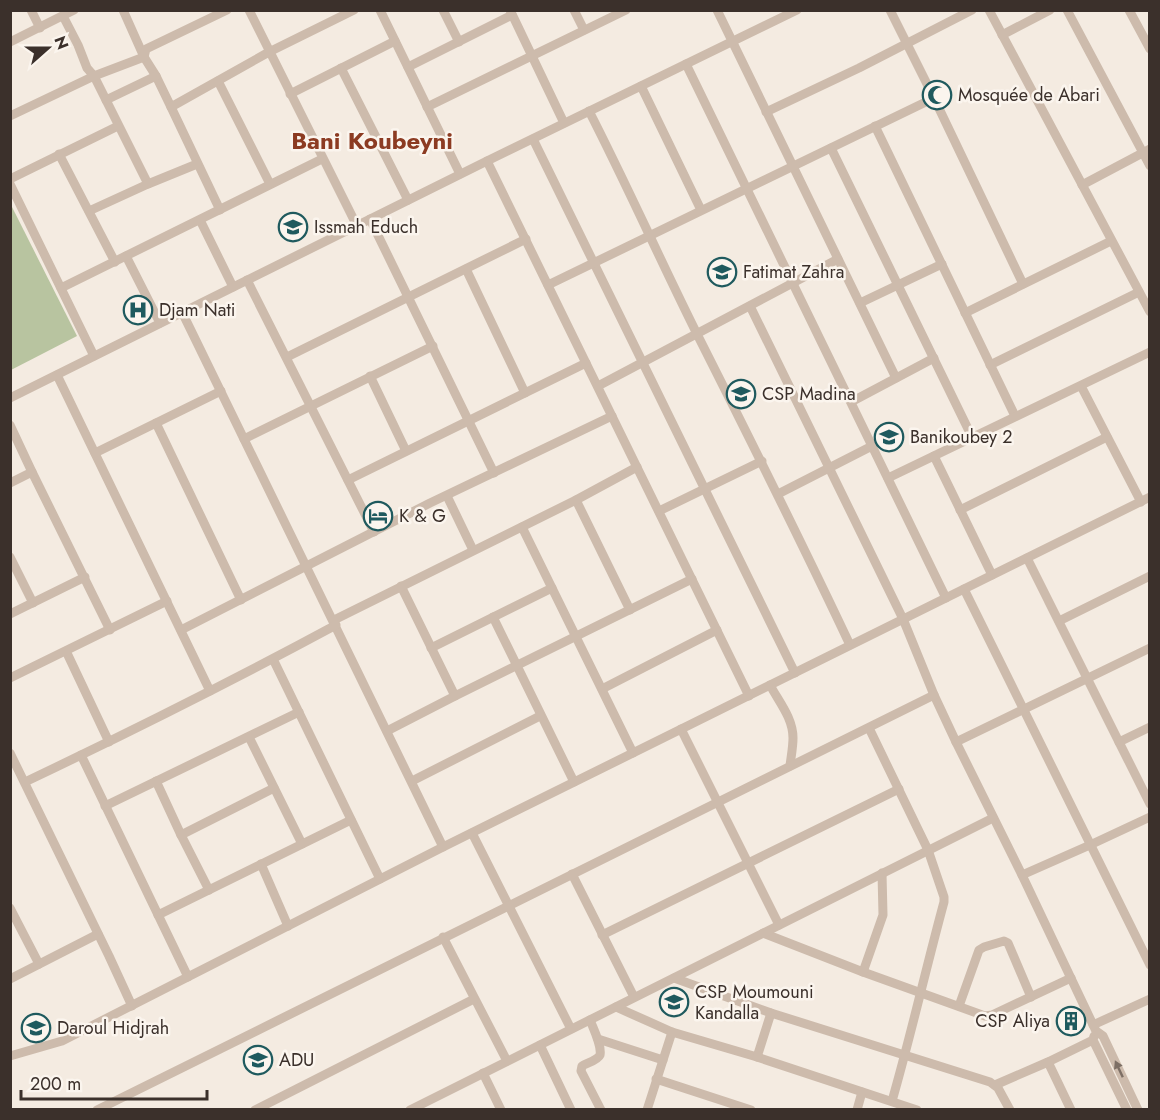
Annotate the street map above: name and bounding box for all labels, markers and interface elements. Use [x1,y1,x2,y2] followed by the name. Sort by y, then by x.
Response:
[18,18,78,78] north arrow
[49,33,75,53] text: N
[921,79,953,111] mosque icon: Mosquée de Abari
[958,82,1100,108] place label: Mosquée de Abari
[291,123,453,158] district label: Bani Koubeyni
[277,211,309,243] school or university icon: Issmah Educh
[314,214,418,240] place label: Issmah Educh
[706,256,738,288] school or university icon: Fatimat Zahra
[743,259,844,285] place label: Fatimat Zahra
[122,294,154,326] hospital icon: Djam Nati
[159,297,235,323] place label: Djam Nati
[725,378,757,410] school or university icon: CSP Madina
[762,381,856,407] place label: CSP Madina
[873,421,905,453] school or university icon: Banikoubey 2
[910,424,1013,450] place label: Banikoubey 2
[362,500,394,532] hotel icon: K & G
[399,503,446,529] place label: K & G
[695,979,814,1026] place label: CSP Moumouni Kandalla
[658,986,690,1018] school or university icon: CSP Moumouni Kandalla
[1055,1005,1087,1037] building icon: CSP Aliya
[975,1008,1050,1034] place label: CSP Aliya
[20,1012,52,1044] school or university icon: Daroul Hidjrah
[57,1015,169,1041] place label: Daroul Hidjrah
[242,1044,274,1076] school or university icon: ADU
[279,1047,314,1073] place label: ADU
[1114,1060,1123,1077] one-way arrow
[21,1063,207,1101] scale bar
[30,1071,81,1097] text: 200 m

